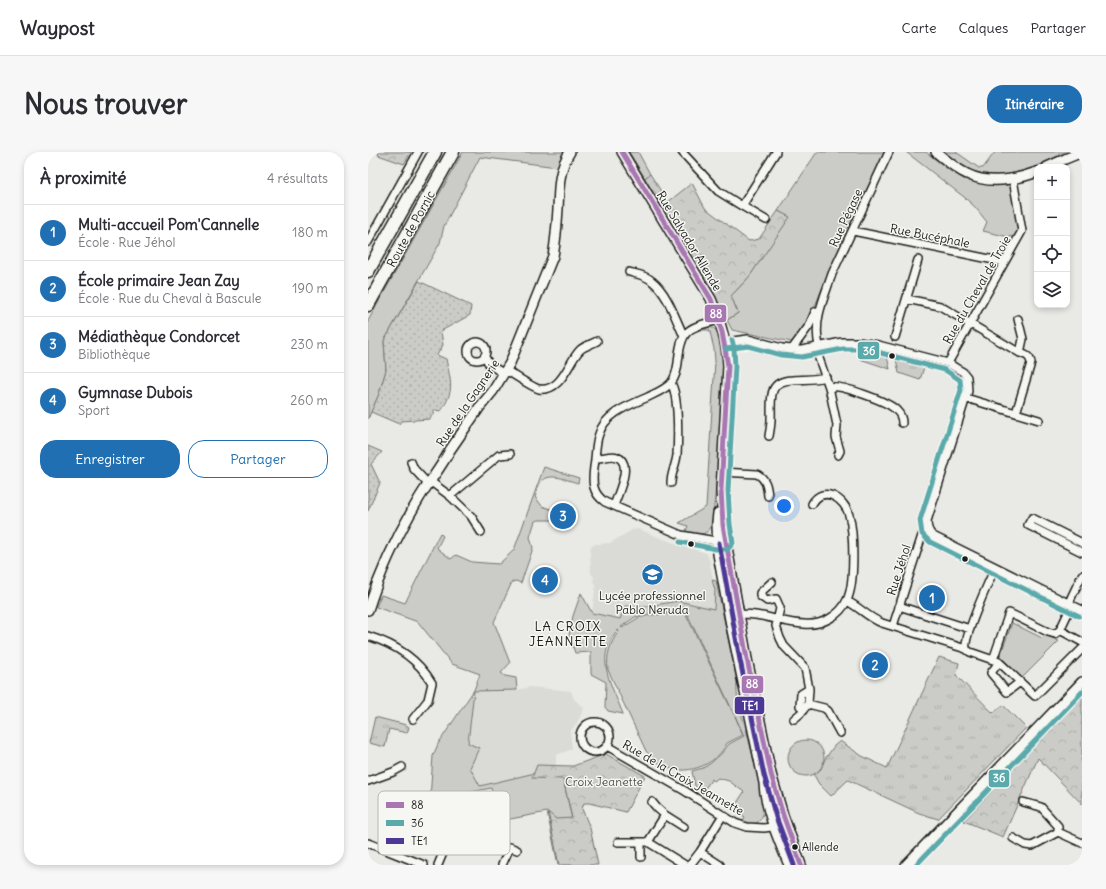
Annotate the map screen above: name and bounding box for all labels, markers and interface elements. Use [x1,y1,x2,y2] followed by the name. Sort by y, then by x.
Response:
[20,16,95,40] text: Waypost
[902,19,936,37] text: Carte
[958,19,1008,37] text: Calques
[1030,19,1086,37] text: Partager
[987,85,1082,123] button: Itinéraire
[24,86,187,122] text: Nous trouver
[1034,164,1070,308] map controls
[1034,164,1070,200] button: +
[40,167,126,189] text: À proximité
[267,170,328,187] text: 4 résultats
[826,186,866,249] street label: Rue Pégase
[383,188,438,270] street label: Route de Pornic
[654,188,725,294] street label: Rue Salvador Allende
[1034,200,1070,236] button: −
[78,215,259,234] text: Multi-accueil Pom'Cannelle
[889,220,971,251] street label: Rue Bucéphale
[50,224,56,241] text: 1
[292,224,328,241] text: 180 m
[939,233,1014,347] street label: Rue du Cheval de Troie
[78,234,175,251] text: École · Rue Jéhol
[1034,236,1070,272] button: locate
[78,271,240,290] text: École primaire Jean Zay
[1034,272,1070,308] button: layers
[49,280,57,297] text: 2
[292,280,328,297] text: 190 m
[78,290,262,307] text: École · Rue du Cheval à Bascule
[704,304,727,323] line badge: 88
[710,307,722,321] text: 88
[78,327,240,346] text: Médiathèque Condorcet
[49,336,57,353] text: 3
[290,336,328,353] text: 230 m
[857,341,880,360] line badge: 36
[863,344,875,358] text: 36
[78,346,150,363] text: Bibliothèque
[887,351,897,361] unlabelled marker
[433,356,502,449] street label: Rue de la Gagnerie
[78,383,193,402] text: Gymnase Dubois
[49,392,57,409] text: 4
[290,392,328,409] text: 260 m
[78,402,110,419] text: Sport
[40,440,180,478] button: Enregistrer
[188,440,328,478] button: Partager
[774,496,794,516] your location
[550,501,576,531] pin: 3
[686,539,696,549] unlabelled marker
[883,542,914,597] street label: Rue Jéhol
[960,554,970,564] unlabelled marker
[639,562,665,588] school or university icon: Lycée professionnel Pablo Neruda
[532,565,558,595] pin: 4
[919,583,945,613] pin: 1
[599,588,705,617] place label: Lycée professionnel Pablo Neruda
[529,618,607,650] district label: LA CROIX JEANNETTE
[862,650,888,680] pin: 2
[741,675,764,694] line badge: 88
[746,677,758,691] text: 88
[734,696,765,715] line badge: TE1
[742,699,758,713] text: TE1
[620,737,747,818] street label: Rue de la Croix Jeannette
[988,769,1010,788] line badge: 36
[993,771,1005,785] text: 36
[565,774,643,789] park label: Croix Jeanette
[378,791,510,855] legend
[411,798,424,812] text: 88
[411,816,424,830] text: 36
[411,834,428,848] text: TE1
[802,840,839,854] place label: Allende
[790,842,800,852] marker: Allende

